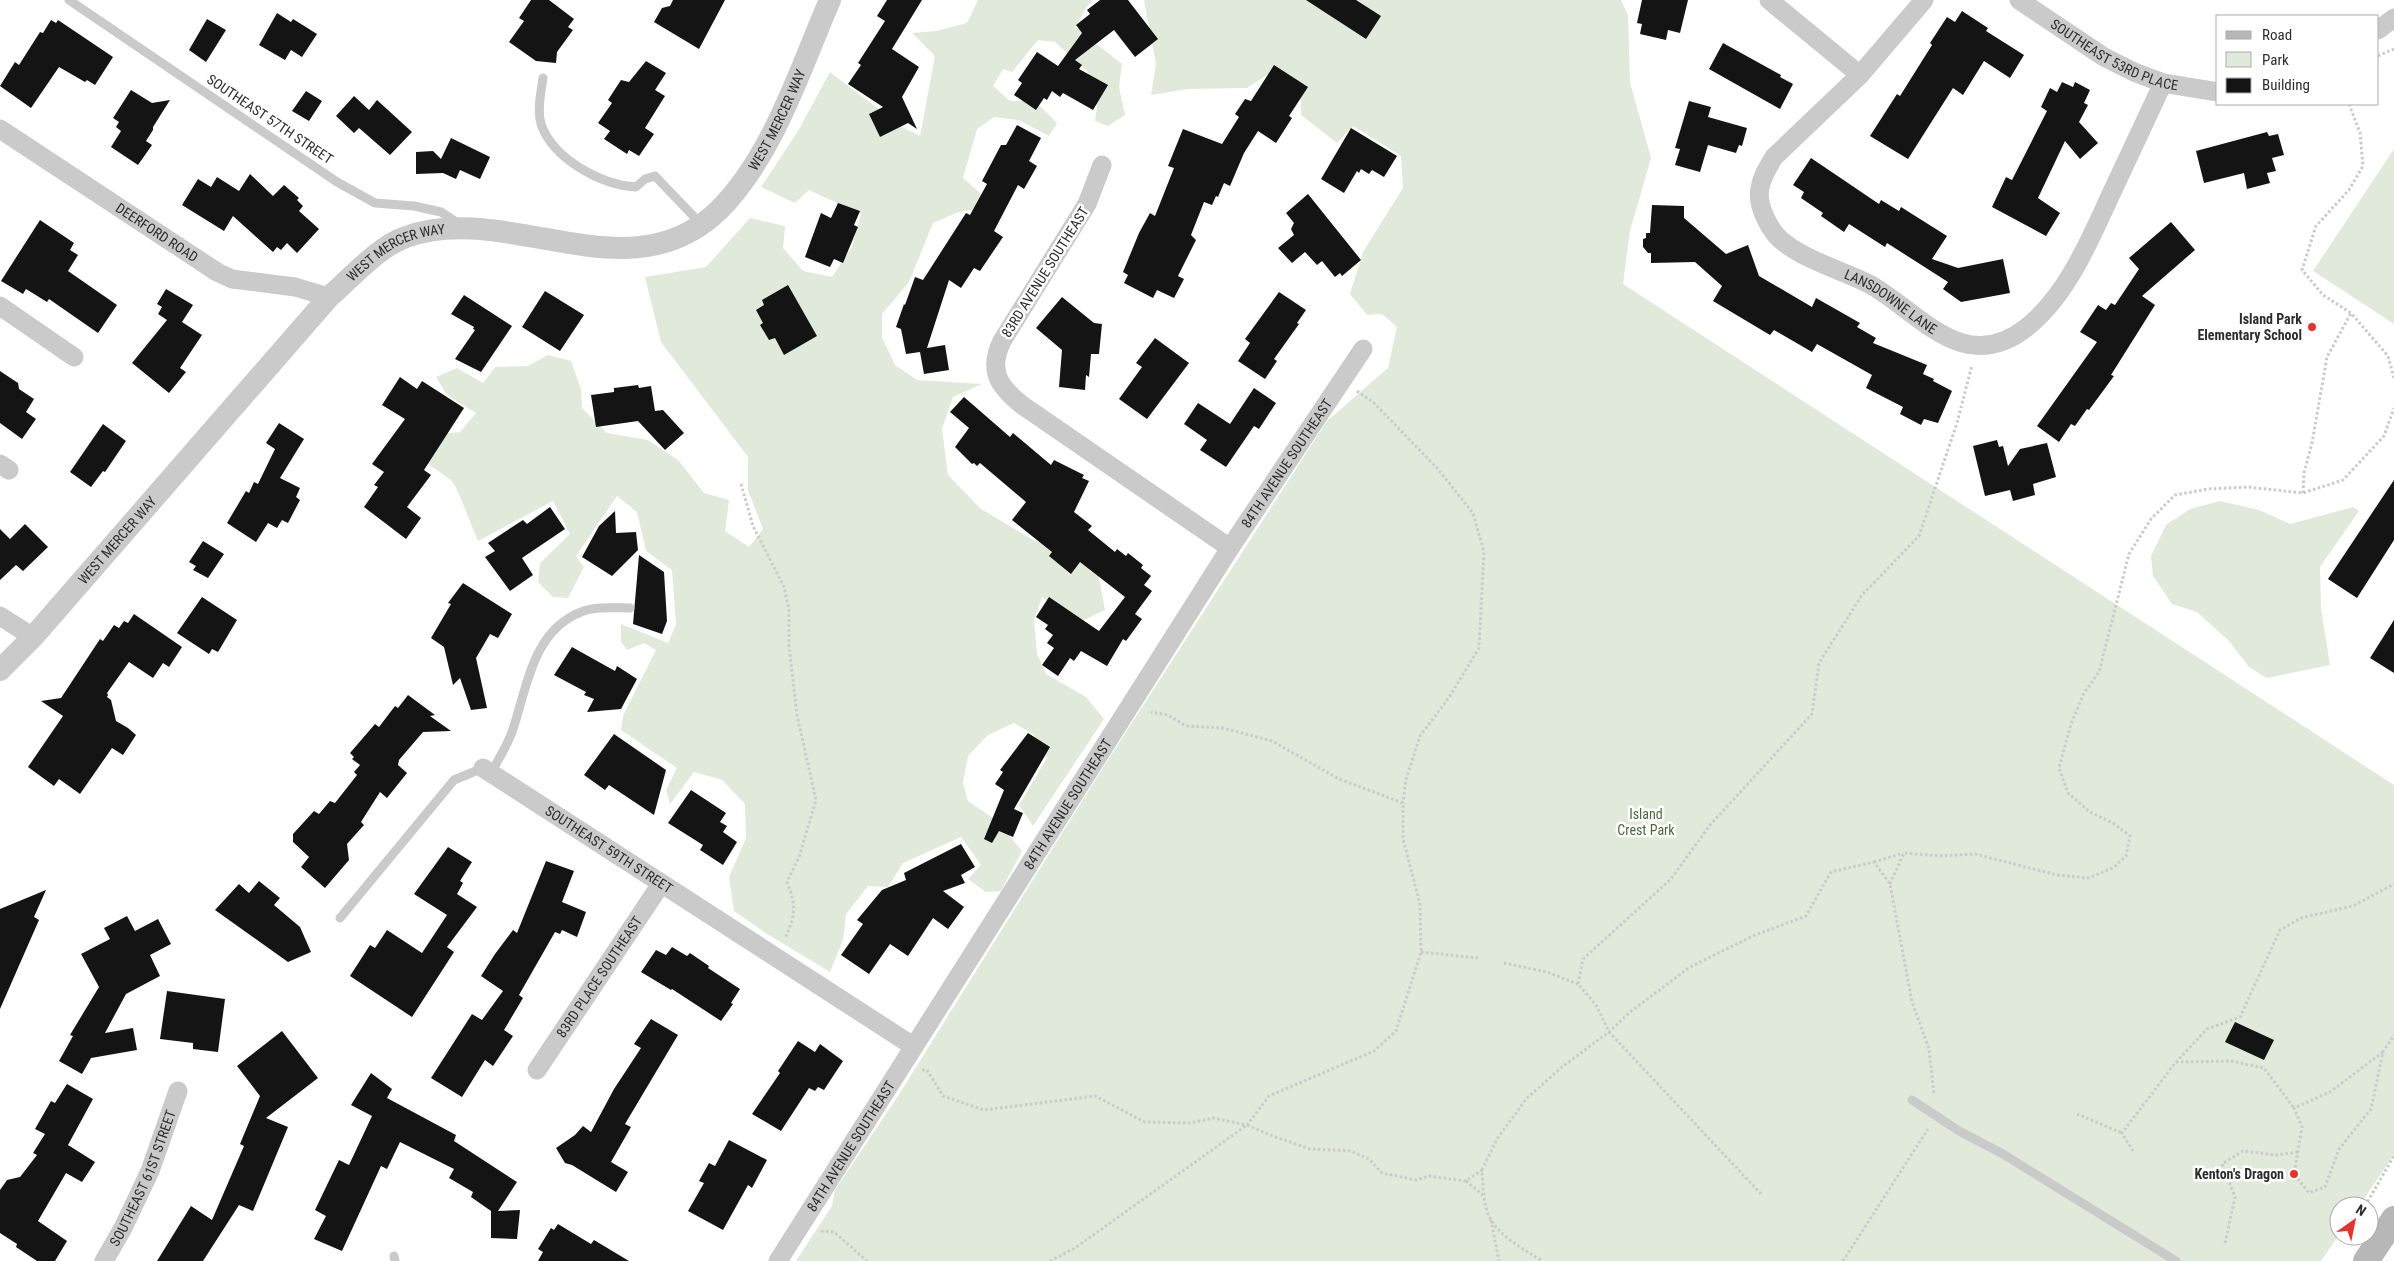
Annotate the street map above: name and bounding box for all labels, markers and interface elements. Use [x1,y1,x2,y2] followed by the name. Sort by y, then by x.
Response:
[2216,15,2379,105] legend
[2048,16,2179,93] street label: SOUTHEAST 53RD PLACE
[2262,26,2292,44] text: Road
[2262,51,2289,69] text: Park
[745,66,809,173] street label: WEST MERCER WAY
[204,71,336,167] street label: SOUTHEAST 57TH STREET
[2262,76,2310,94] text: Building
[113,200,201,265] street label: DEERFORD ROAD
[998,204,1092,340] street label: 83RD AVENUE SOUTHEAST
[343,221,446,285] street label: WEST MERCER WAY
[1842,266,1940,337] street label: LANSDOWNE LANE
[2197,311,2302,343] place label: Island Park Elementary School
[2306,321,2318,333] marker: Island Park Elementary School
[1238,396,1335,531] street label: 84TH AVENUE SOUTHEAST
[75,493,160,587] street label: WEST MERCER WAY
[1020,736,1115,872] street label: 84TH AVENUE SOUTHEAST
[542,802,676,896] street label: SOUTHEAST 59TH STREET
[1617,806,1675,838] park label: Island Crest Park
[553,913,645,1040] street label: 83RD PLACE SOUTHEAST
[804,1078,898,1214] street label: 84TH AVENUE SOUTHEAST
[106,1108,179,1249] street label: SOUTHEAST 61ST STREET
[2194,1166,2284,1182] place label: Kenton's Dragon
[2288,1168,2300,1180] marker: Kenton's Dragon
[2329,1196,2379,1246] north arrow
[2353,1201,2369,1219] text: N

